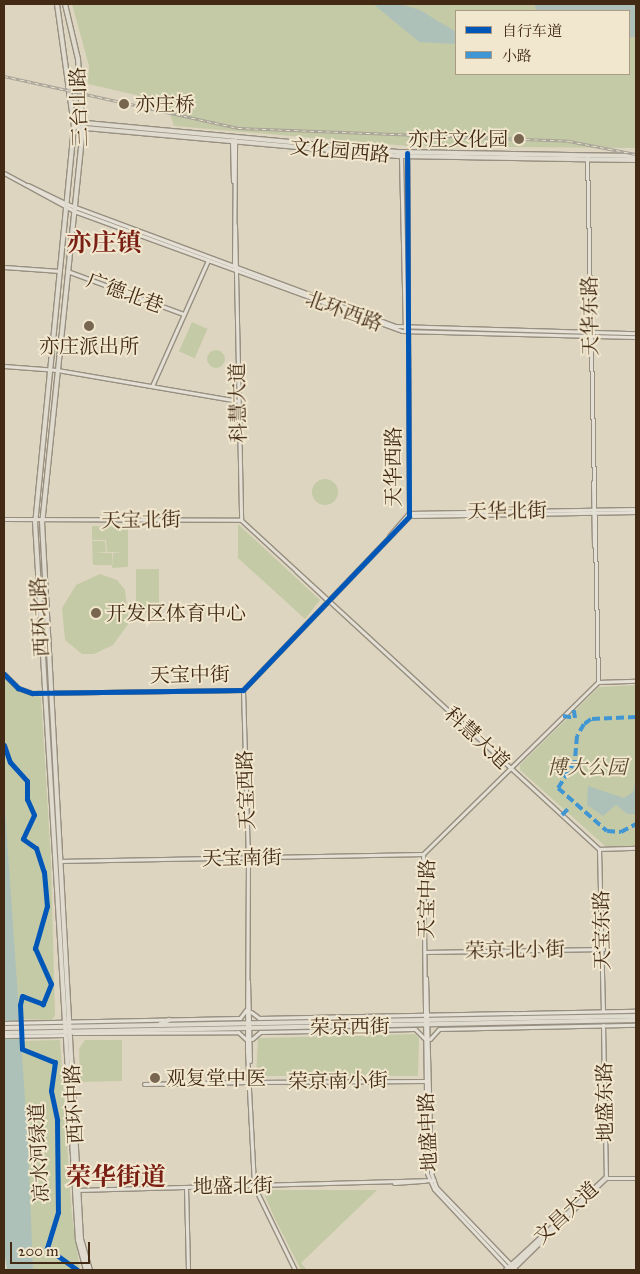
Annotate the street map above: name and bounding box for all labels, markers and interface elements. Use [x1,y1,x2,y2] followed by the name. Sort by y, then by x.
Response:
[455,10,630,75] legend
[502,22,562,40] text: 自行车道
[502,47,532,65] text: 小路
[66,67,92,147] street label: 三台山路
[135,92,195,116] place label: 亦庄桥
[117,97,131,111] marker: 亦庄桥
[408,127,508,151] place label: 亦庄文化园
[512,132,526,146] marker: 亦庄文化园
[289,135,391,167] street label: 文化园西路
[67,228,141,258] district label: 亦庄镇
[83,268,167,318] street label: 广德北巷
[577,276,603,356] street label: 天华东路
[302,286,386,336] street label: 北环西路
[83,320,95,332] marker: 亦庄派出所
[39,334,139,358] place label: 亦庄派出所
[225,363,251,443] street label: 科慧大道
[381,427,405,507] street label: 天华西路
[467,498,547,524] street label: 天华北街
[101,507,181,533] street label: 天宝北街
[26,576,54,658] street label: 西环北路
[106,601,246,625] place label: 开发区体育中心
[90,607,102,619] marker: 开发区体育中心
[150,662,230,688] street label: 天宝中街
[440,702,514,774] street label: 科慧大道
[233,750,259,830] street label: 天宝西路
[547,755,627,779] park label: 博大公园
[202,845,282,871] street label: 天宝南街
[414,859,440,939] street label: 天宝中路
[589,890,615,970] street label: 天宝东路
[465,937,565,963] street label: 荣京北小街
[310,1014,390,1040] street label: 荣京西街
[592,1062,618,1142] street label: 地盛东路
[60,1063,88,1145] street label: 西环中路
[166,1066,266,1090] place label: 观复堂中医
[288,1068,388,1094] street label: 荣京南小街
[148,1071,162,1085] marker: 观复堂中医
[414,1091,442,1173] street label: 地盛中路
[24,1102,54,1204] street label: 凉水河绿道
[66,1162,166,1192] district label: 荣华街道
[193,1173,273,1199] street label: 地盛北街
[529,1177,603,1249] street label: 文昌大道
[12,1232,92,1264] scale bar
[18,1242,59,1260] text: 200 m

